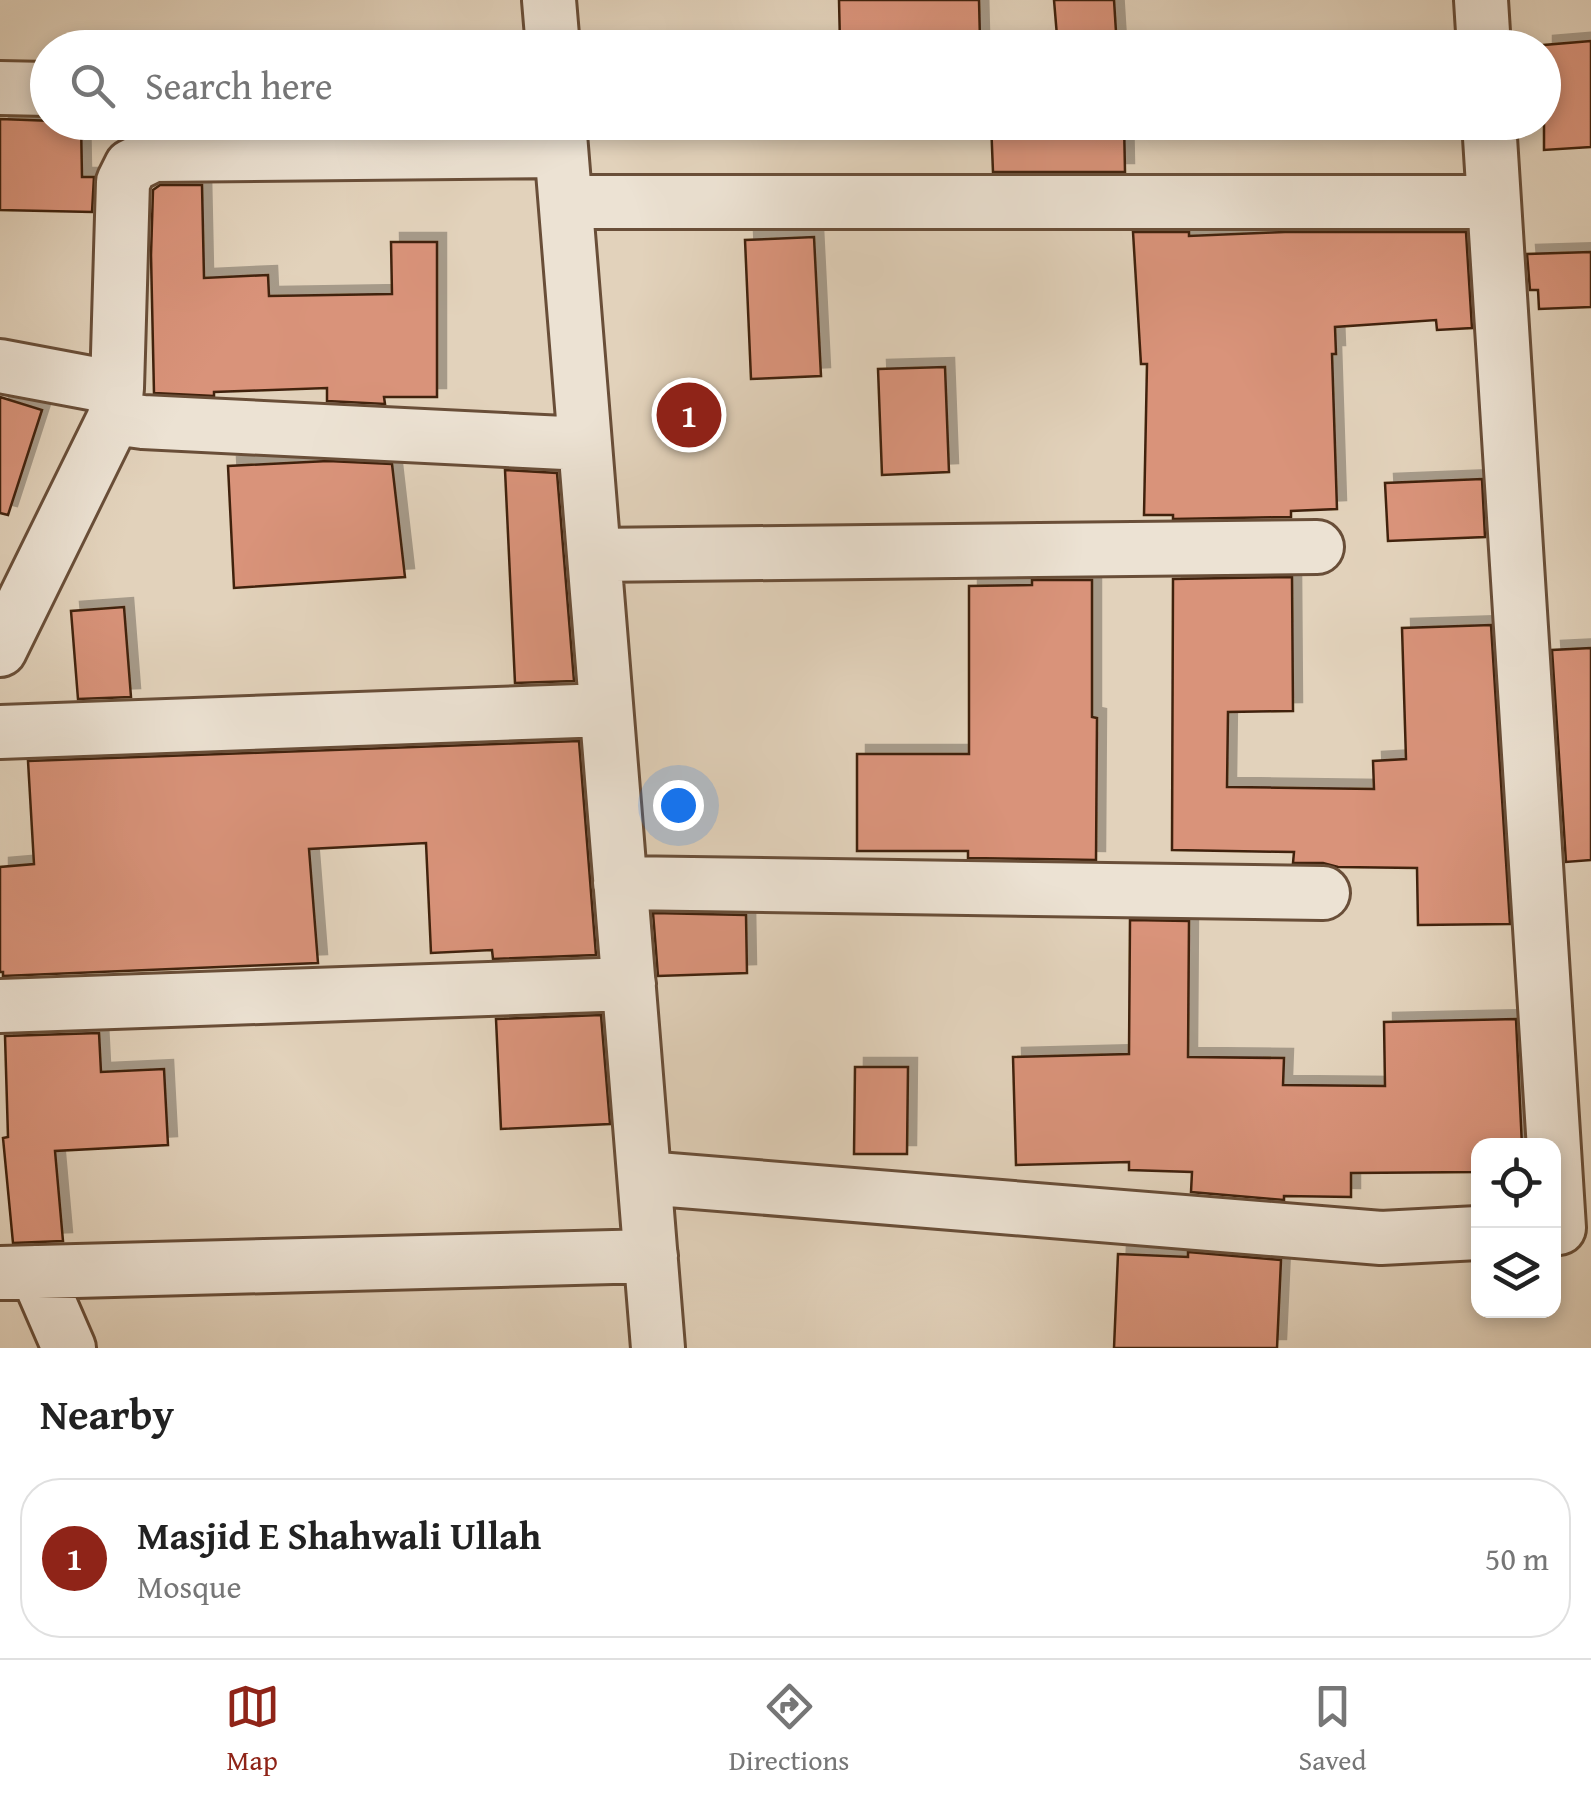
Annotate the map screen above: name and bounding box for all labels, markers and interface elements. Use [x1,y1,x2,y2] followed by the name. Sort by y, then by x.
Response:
[30,30,1561,140] search box
[145,57,333,113] text: Search here
[65,58,120,113] icon: search
[656,378,722,452] pin: 1
[653,780,704,831] your location
[1471,1138,1561,1318] map controls
[1471,1138,1561,1228] button: locate
[1471,1228,1561,1318] button: layers
[40,1383,174,1444] text: Nearby
[137,1507,541,1563] text: Masjid E Shahwali Ullah
[66,1535,83,1582] text: 1
[1485,1535,1549,1582] text: 50 m
[137,1563,241,1610] text: Mosque
[225,1679,280,1780] tab: Map
[729,1679,849,1780] tab: Directions
[1299,1679,1366,1780] tab: Saved

